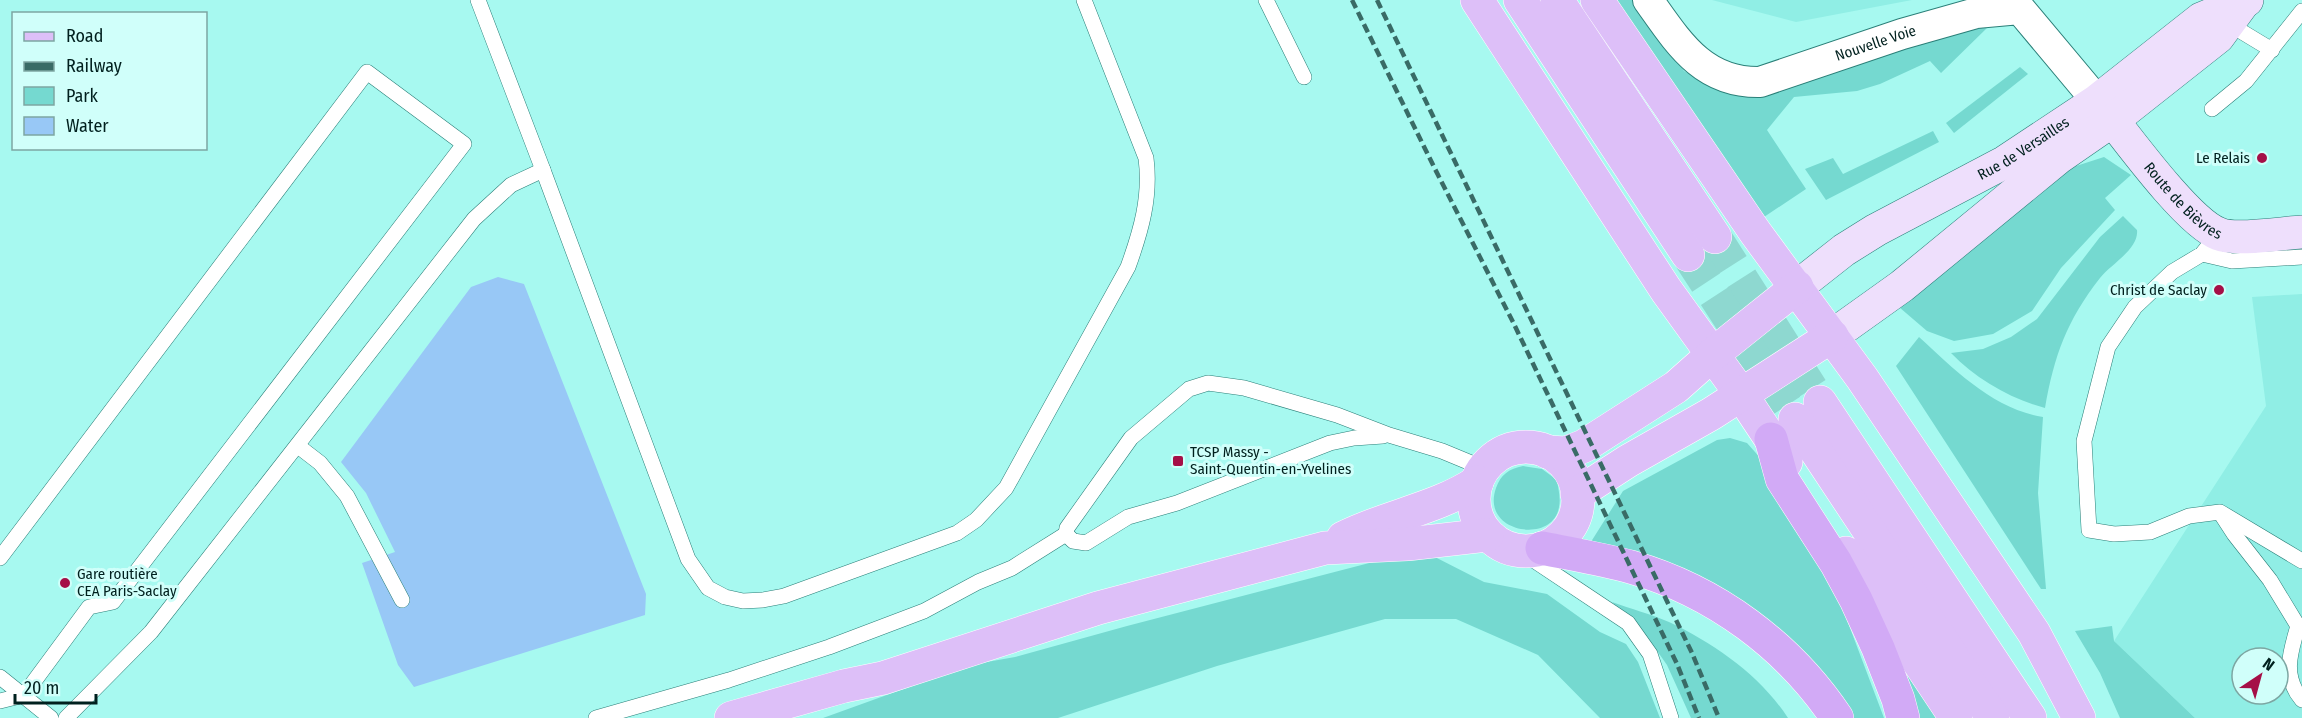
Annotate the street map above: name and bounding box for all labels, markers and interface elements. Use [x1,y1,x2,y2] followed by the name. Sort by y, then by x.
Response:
[12,12,207,150] legend
[1833,21,1918,65] street label: Nouvelle Voie
[66,25,103,47] text: Road
[66,55,122,77] text: Railway
[66,85,99,107] text: Park
[1974,113,2073,184] street label: Rue de Versailles
[66,115,109,137] text: Water
[2196,149,2250,167] place label: Le Relais
[2255,151,2269,165] marker: Le Relais
[2140,159,2224,243] street label: Route de Bièvres
[2110,281,2207,299] place label: Christ de Saclay
[2212,283,2226,297] marker: Christ de Saclay
[1190,443,1351,478] place label: TCSP Massy - Saint-Quentin-en-Yvelines
[1171,454,1185,468] marker: TCSP Massy - Saint-Quentin-en-Yvelines
[77,565,177,600] place label: Gare routière CEA Paris-Saclay
[58,576,72,590] marker: Gare routière CEA Paris-Saclay
[2230,646,2290,706] north arrow
[2259,654,2278,675] text: N
[15,667,96,705] scale bar
[24,677,59,699] text: 20 m

